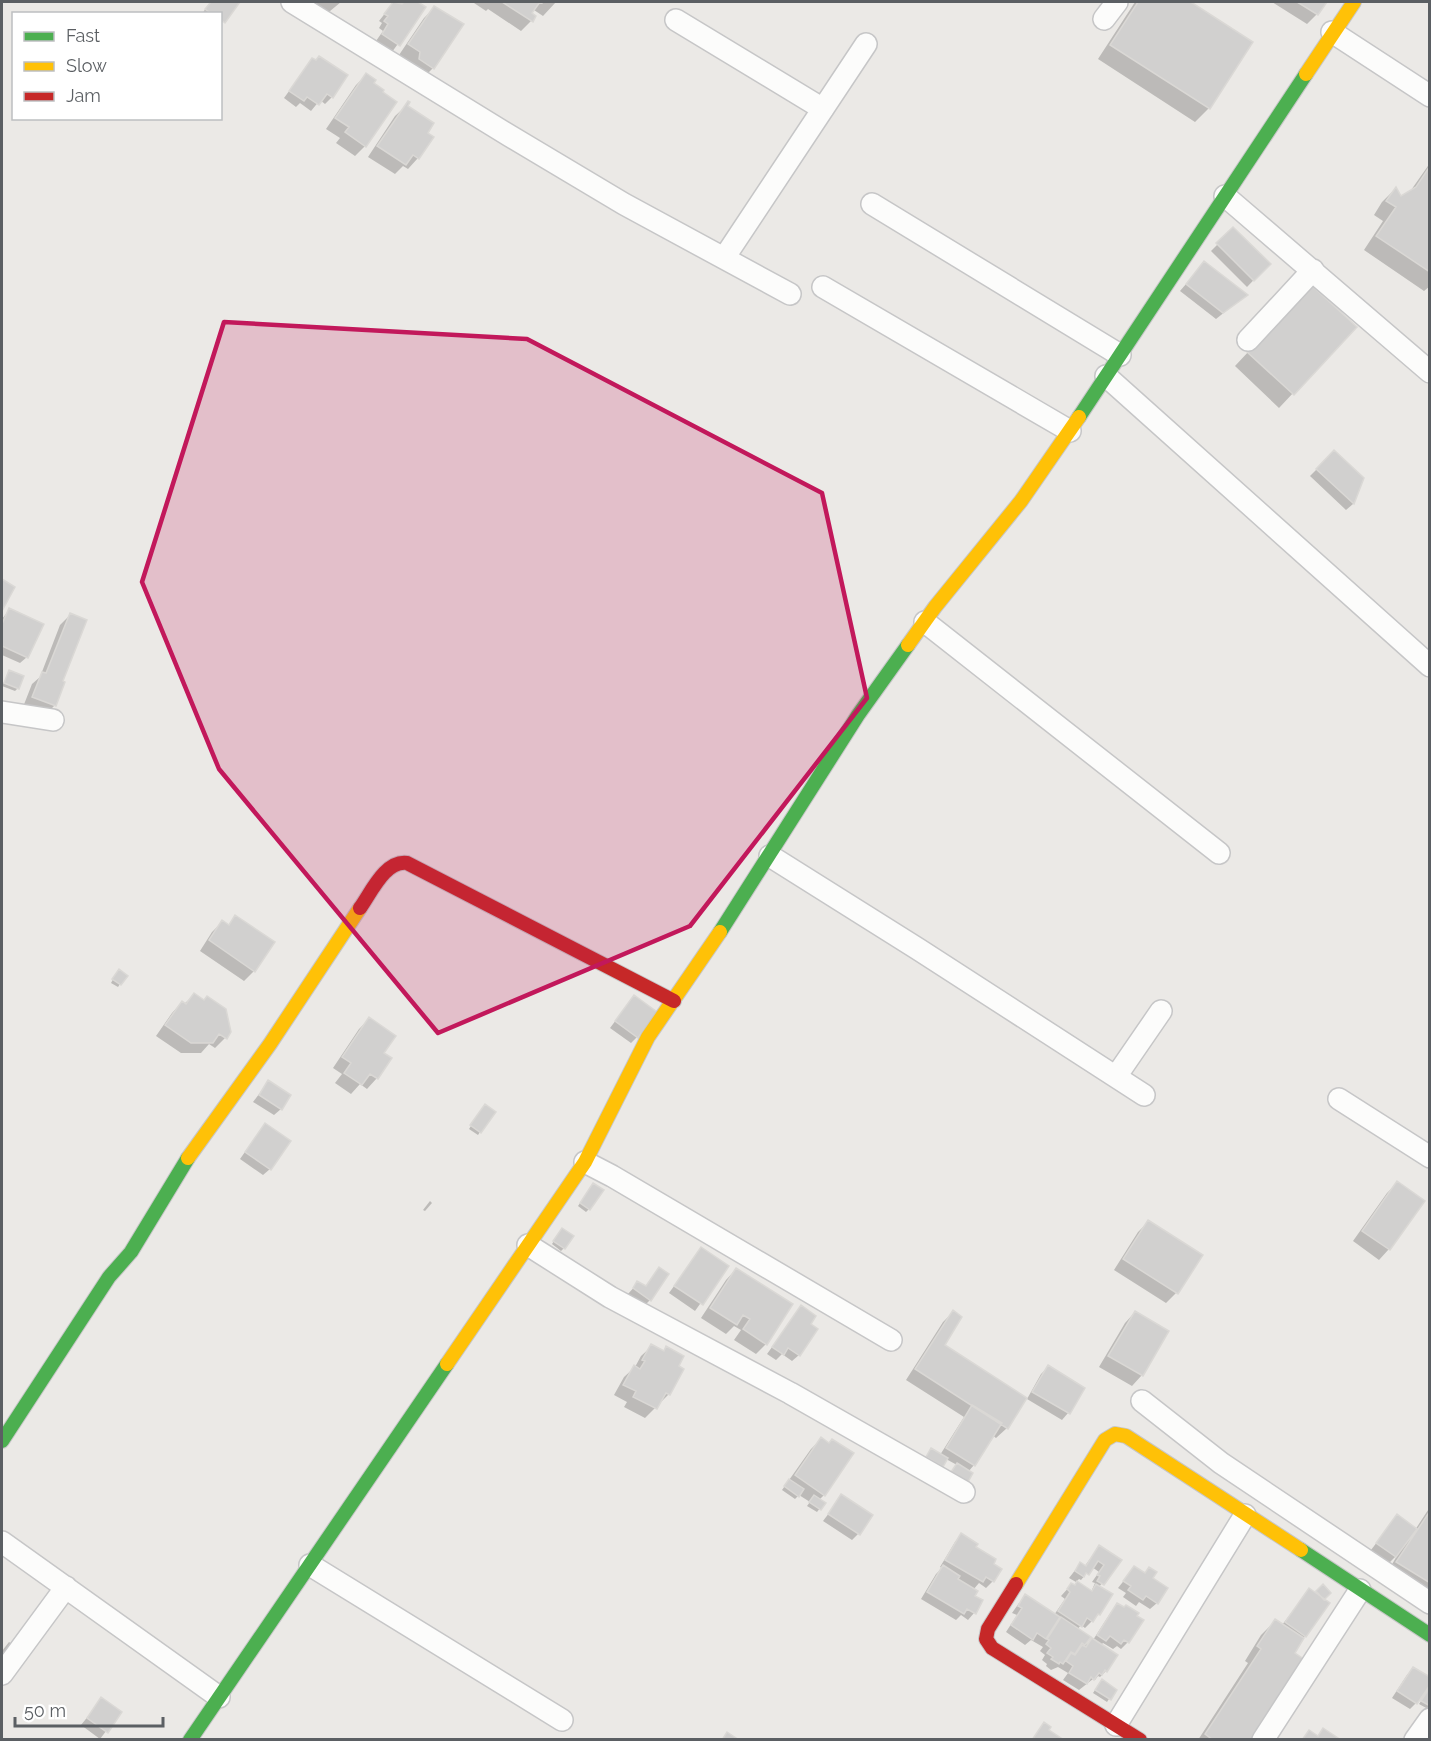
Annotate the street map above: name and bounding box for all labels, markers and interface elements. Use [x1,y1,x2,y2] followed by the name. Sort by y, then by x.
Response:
[12,12,222,120] legend
[66,25,100,46] text: Fast
[66,55,107,76] text: Slow
[66,85,101,106] text: Jam
[15,1690,164,1728] scale bar
[24,1700,66,1721] text: 50 m

